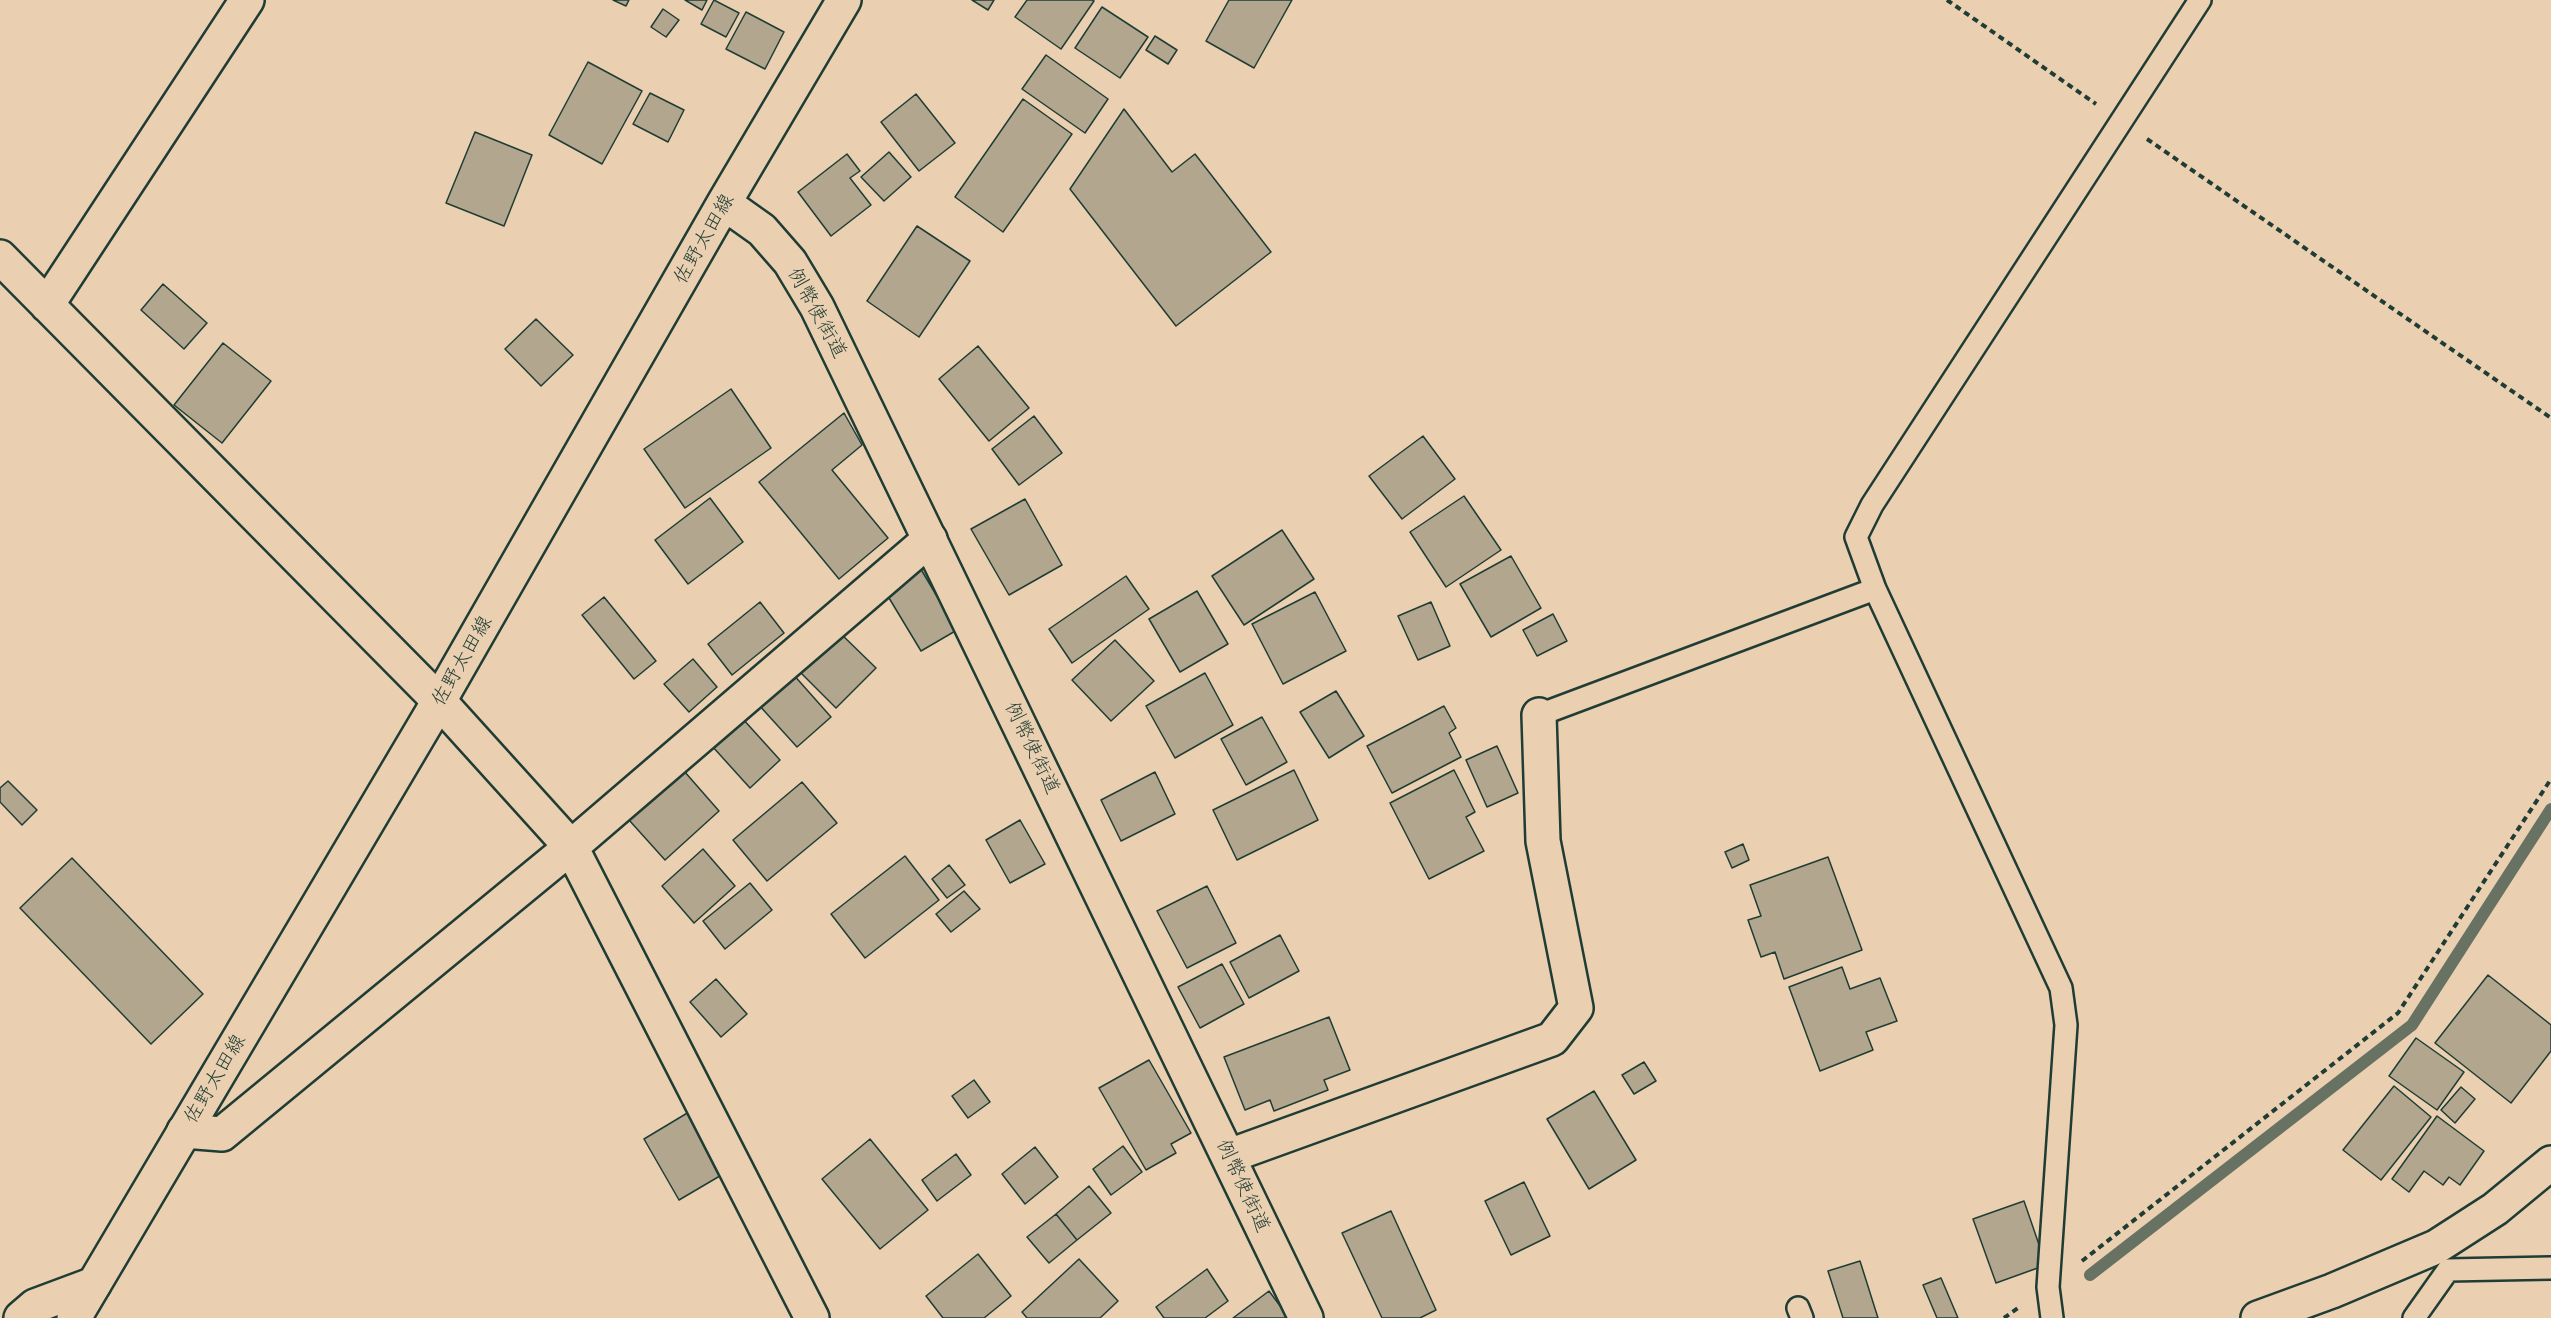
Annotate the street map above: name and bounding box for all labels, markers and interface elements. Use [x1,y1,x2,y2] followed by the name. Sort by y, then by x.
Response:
[669,190,739,288] street label: 佐野太田線
[782,263,852,363] street label: 例幣使街道
[427,612,497,710] street label: 佐野太田線
[999,698,1065,798] street label: 例幣使街道
[179,1030,251,1128] street label: 佐野太田線
[1211,1136,1275,1236] street label: 例幣使街道

